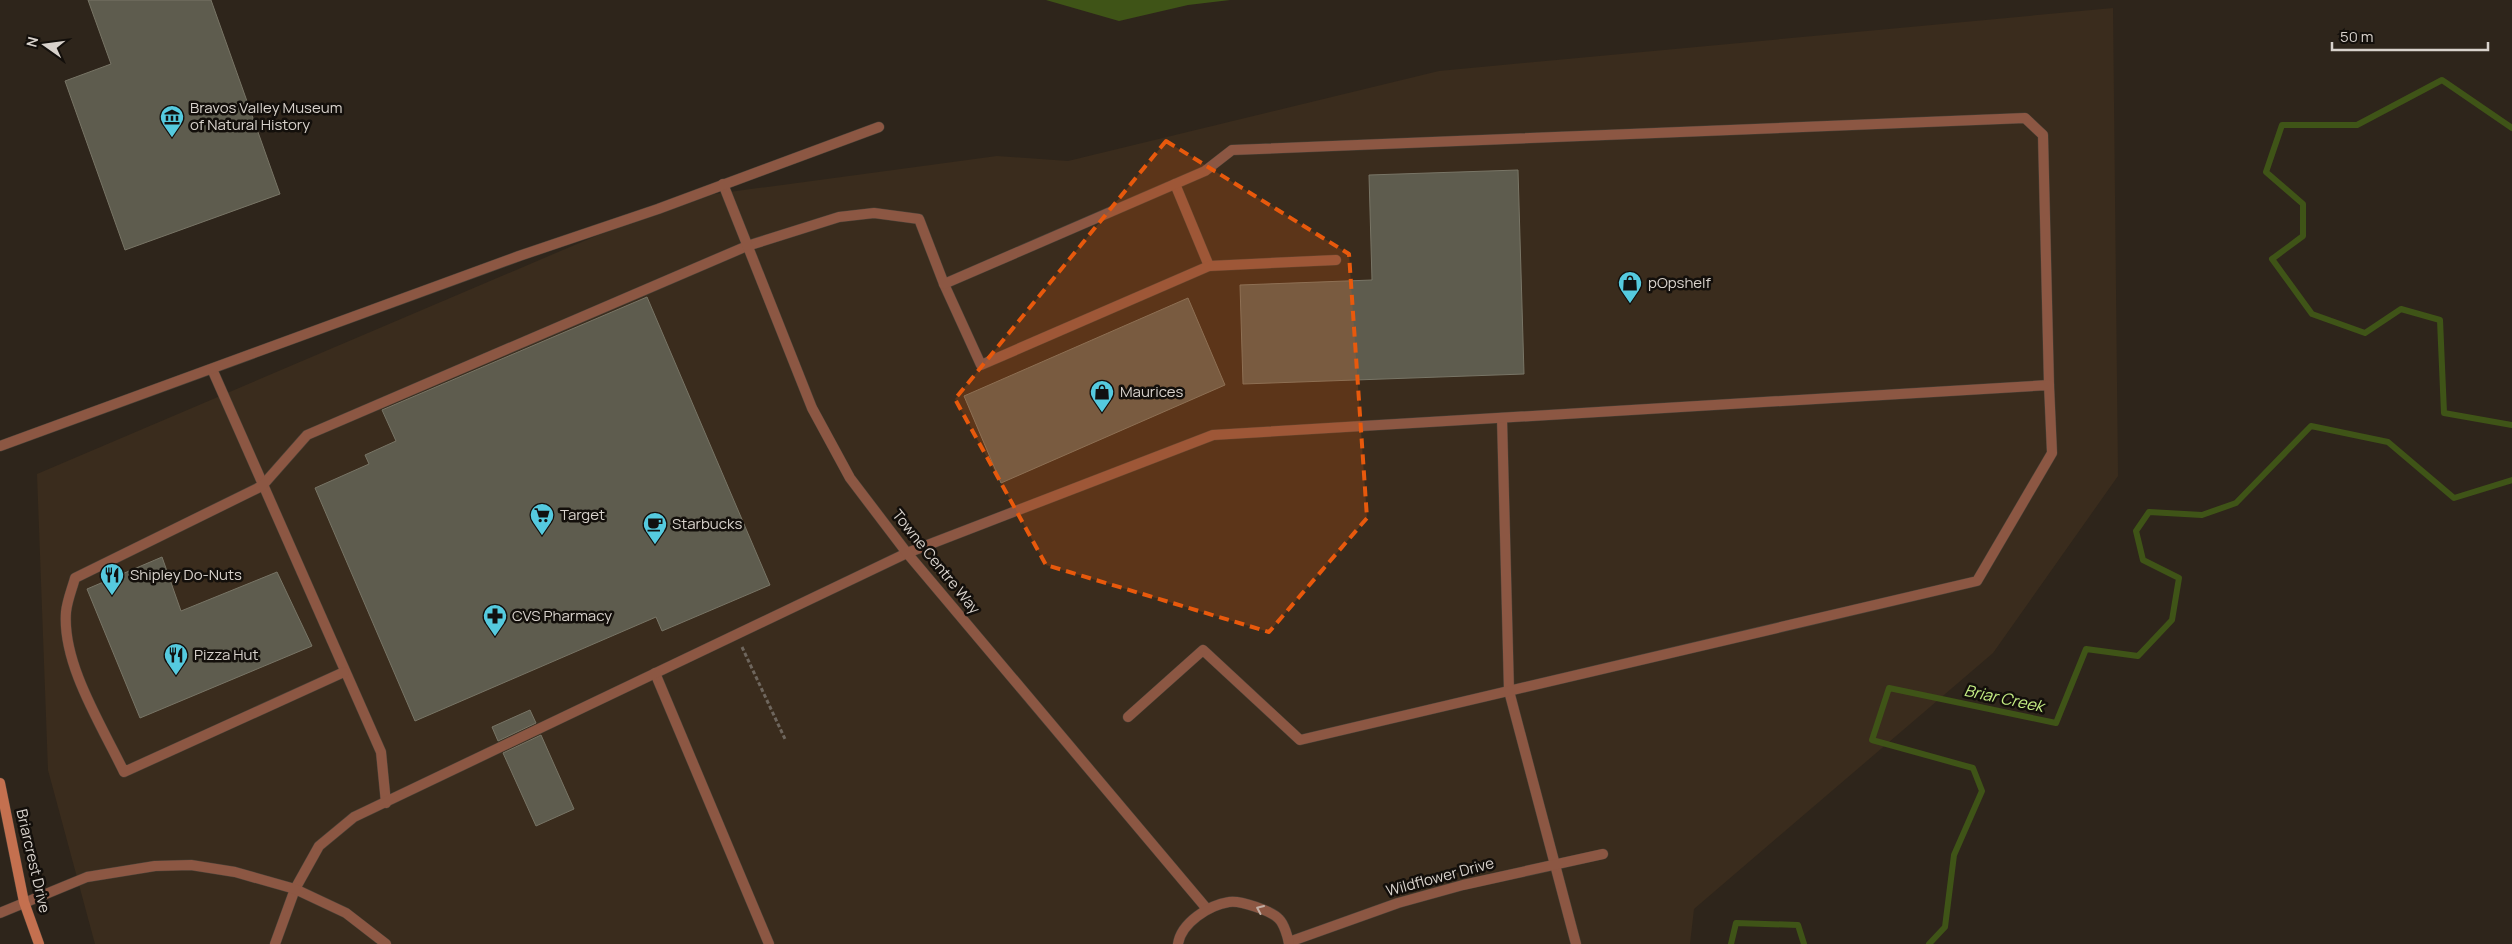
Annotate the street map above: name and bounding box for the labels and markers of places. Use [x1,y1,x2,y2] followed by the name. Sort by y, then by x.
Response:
[190,97,342,135] place label: Bravos Valley Museum of Natural History
[159,104,185,138] museum icon: Bravos Valley Museum of Natural History
[1617,270,1643,304] shop icon: pOpshelf
[1648,272,1712,293] place label: pOpshelf
[1089,379,1115,413] shop icon: Maurices
[1120,381,1184,402] place label: Maurices
[529,502,555,536] supermarket icon: Target
[560,504,605,525] place label: Target
[642,511,668,545] cafe icon: Starbucks
[672,513,742,534] place label: Starbucks
[99,562,125,596] restaurant icon: Shipley Do-Nuts
[130,564,242,585] place label: Shipley Do-Nuts
[482,603,508,637] pharmacy icon: CVS Pharmacy
[512,605,612,626] place label: CVS Pharmacy
[163,642,189,676] restaurant icon: Pizza Hut
[194,644,259,665] place label: Pizza Hut

